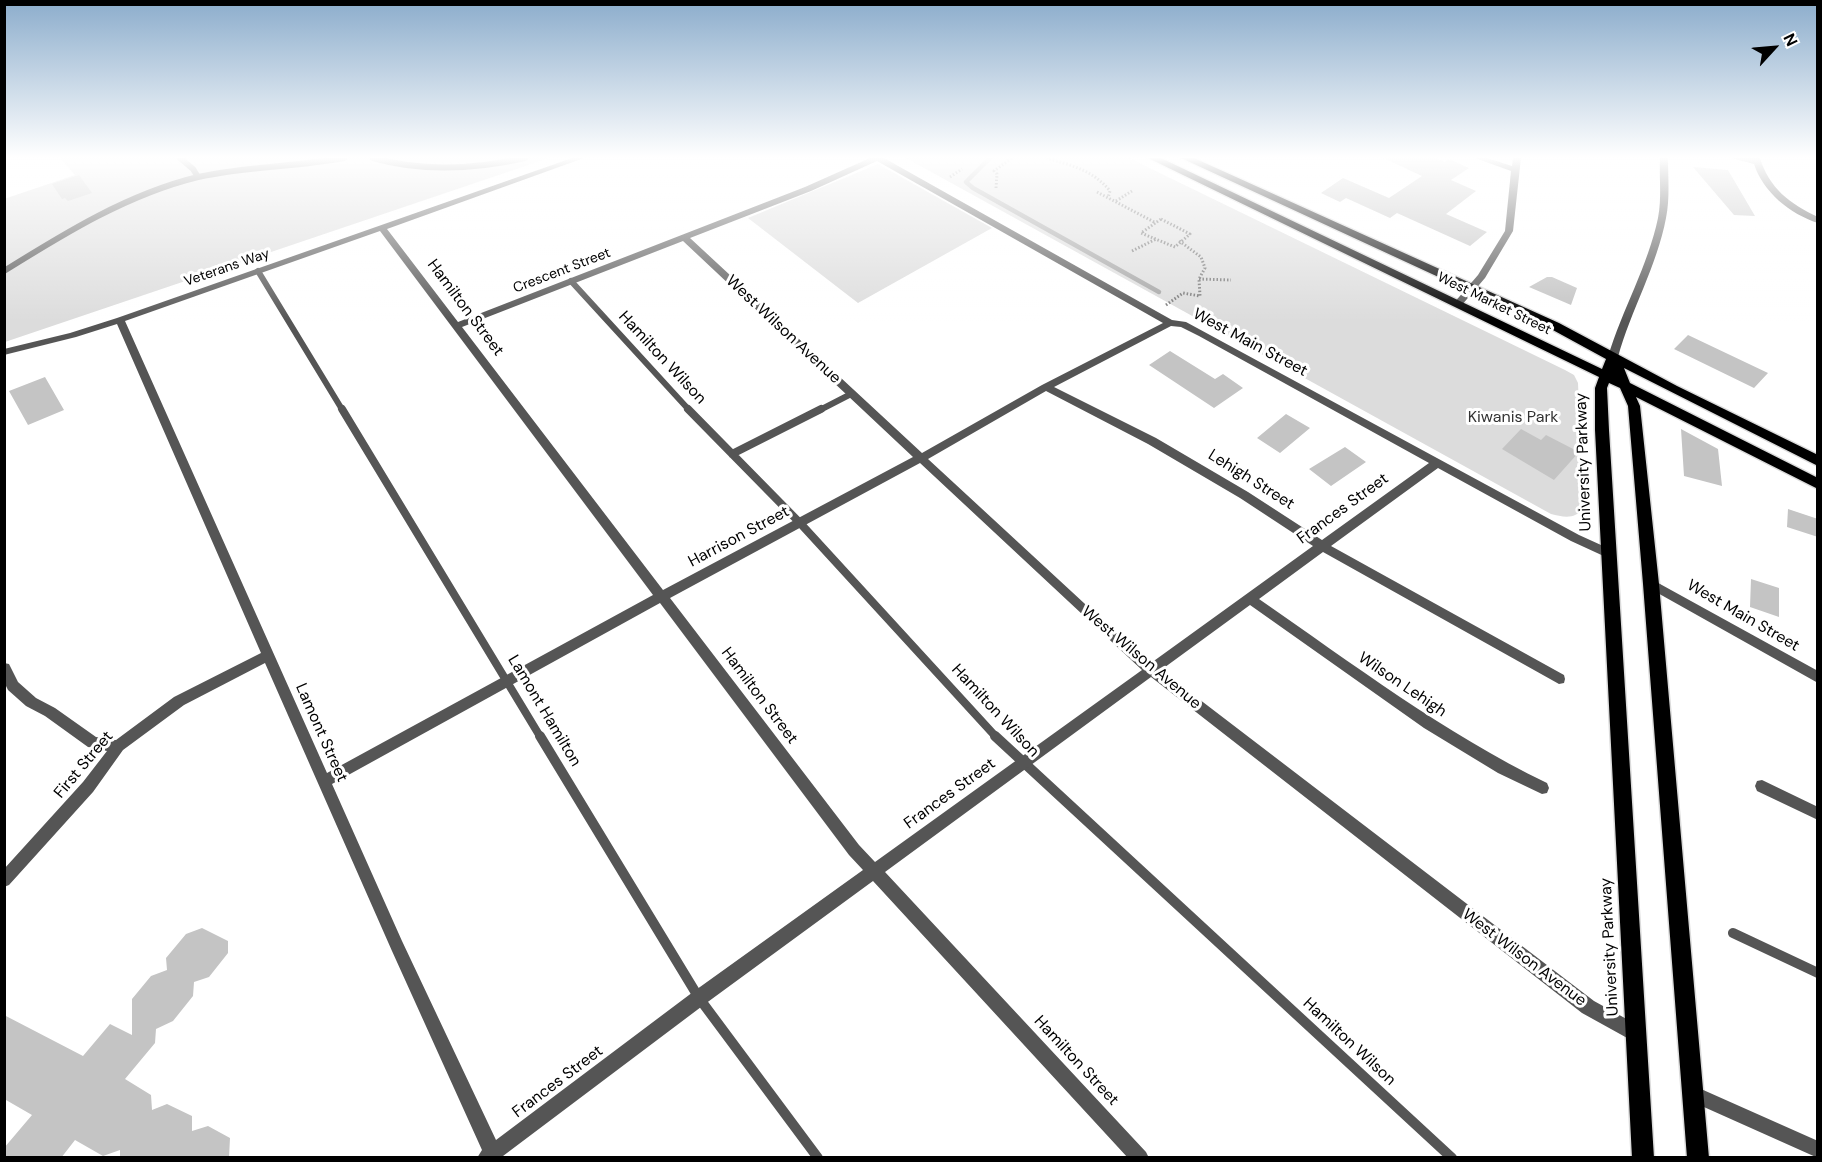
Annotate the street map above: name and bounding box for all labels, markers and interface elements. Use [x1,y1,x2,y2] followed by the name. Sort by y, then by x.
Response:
[1744,18,1804,78] north arrow
[1779,30,1803,50] text: N
[511,245,613,297] street label: Crescent Street
[182,246,272,290] street label: Veterans Way
[423,256,507,360] street label: Hamilton Street
[1434,269,1554,339] street label: West Market Street
[722,272,844,388] street label: West Wilson Avenue
[1190,305,1310,381] street label: West Main Street
[614,308,710,408] street label: Hamilton Wilson
[1572,392,1596,532] street label: University Parkway
[1468,408,1558,428] park label: Kiwanis Park
[1204,446,1298,514] street label: Lehigh Street
[1294,469,1392,549] street label: Frances Street
[685,502,793,572] street label: Harrison Street
[1683,576,1803,656] street label: West Main Street
[1077,602,1205,714] street label: West Wilson Avenue
[717,644,801,748] street label: Hamilton Street
[1354,648,1450,722] street label: Wilson Lehigh
[503,652,585,770] street label: Lamont Hamilton
[947,661,1043,761] street label: Hamilton Wilson
[291,681,351,785] street label: Lamont Street
[50,727,118,803] street label: First Street
[901,754,999,834] street label: Frances Street
[1597,877,1623,1017] street label: University Parkway
[1458,905,1590,1011] street label: West Wilson Avenue
[1299,994,1399,1090] street label: Hamilton Wilson
[1030,1012,1122,1110] street label: Hamilton Street
[509,1042,607,1122] street label: Frances Street

